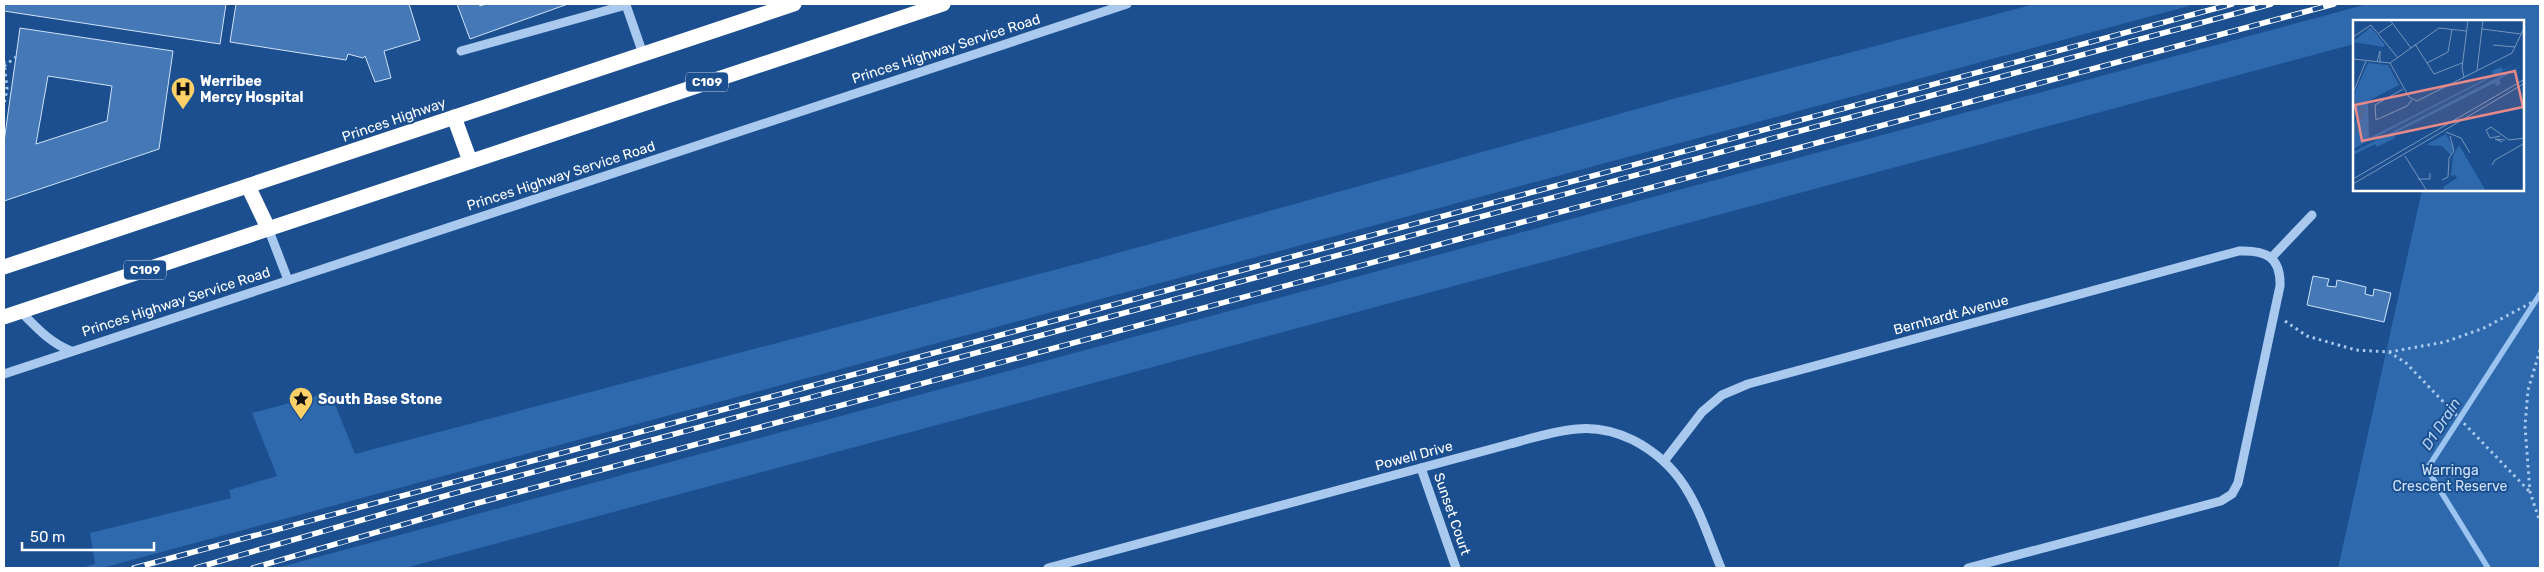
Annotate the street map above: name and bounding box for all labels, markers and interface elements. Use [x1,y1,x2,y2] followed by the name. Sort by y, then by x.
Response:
[850,10,1042,88] street label: Princes Highway Service Road
[2353,20,2524,191] inset map
[686,72,728,91] road number: C109
[200,73,304,106] place label: Werribee Mercy Hospital
[170,76,196,110] hospital icon: Werribee Mercy Hospital
[340,94,448,146] street label: Princes Highway
[465,137,657,215] street label: Princes Highway Service Road
[124,260,166,280] road number: C109
[80,263,272,341] street label: Princes Highway Service Road
[1892,291,2010,339] street label: Bernhardt Avenue
[288,386,314,420] place icon: South Base Stone
[318,391,442,408] place label: South Base Stone
[2418,395,2464,453] water label: D1 Drain
[1373,437,1455,475] street label: Powell Drive
[2393,462,2508,495] park label: Warringa Crescent Reserve
[1430,471,1474,558] street label: Sunset Court
[22,520,155,552] scale bar
[30,528,65,546] text: 50 m

